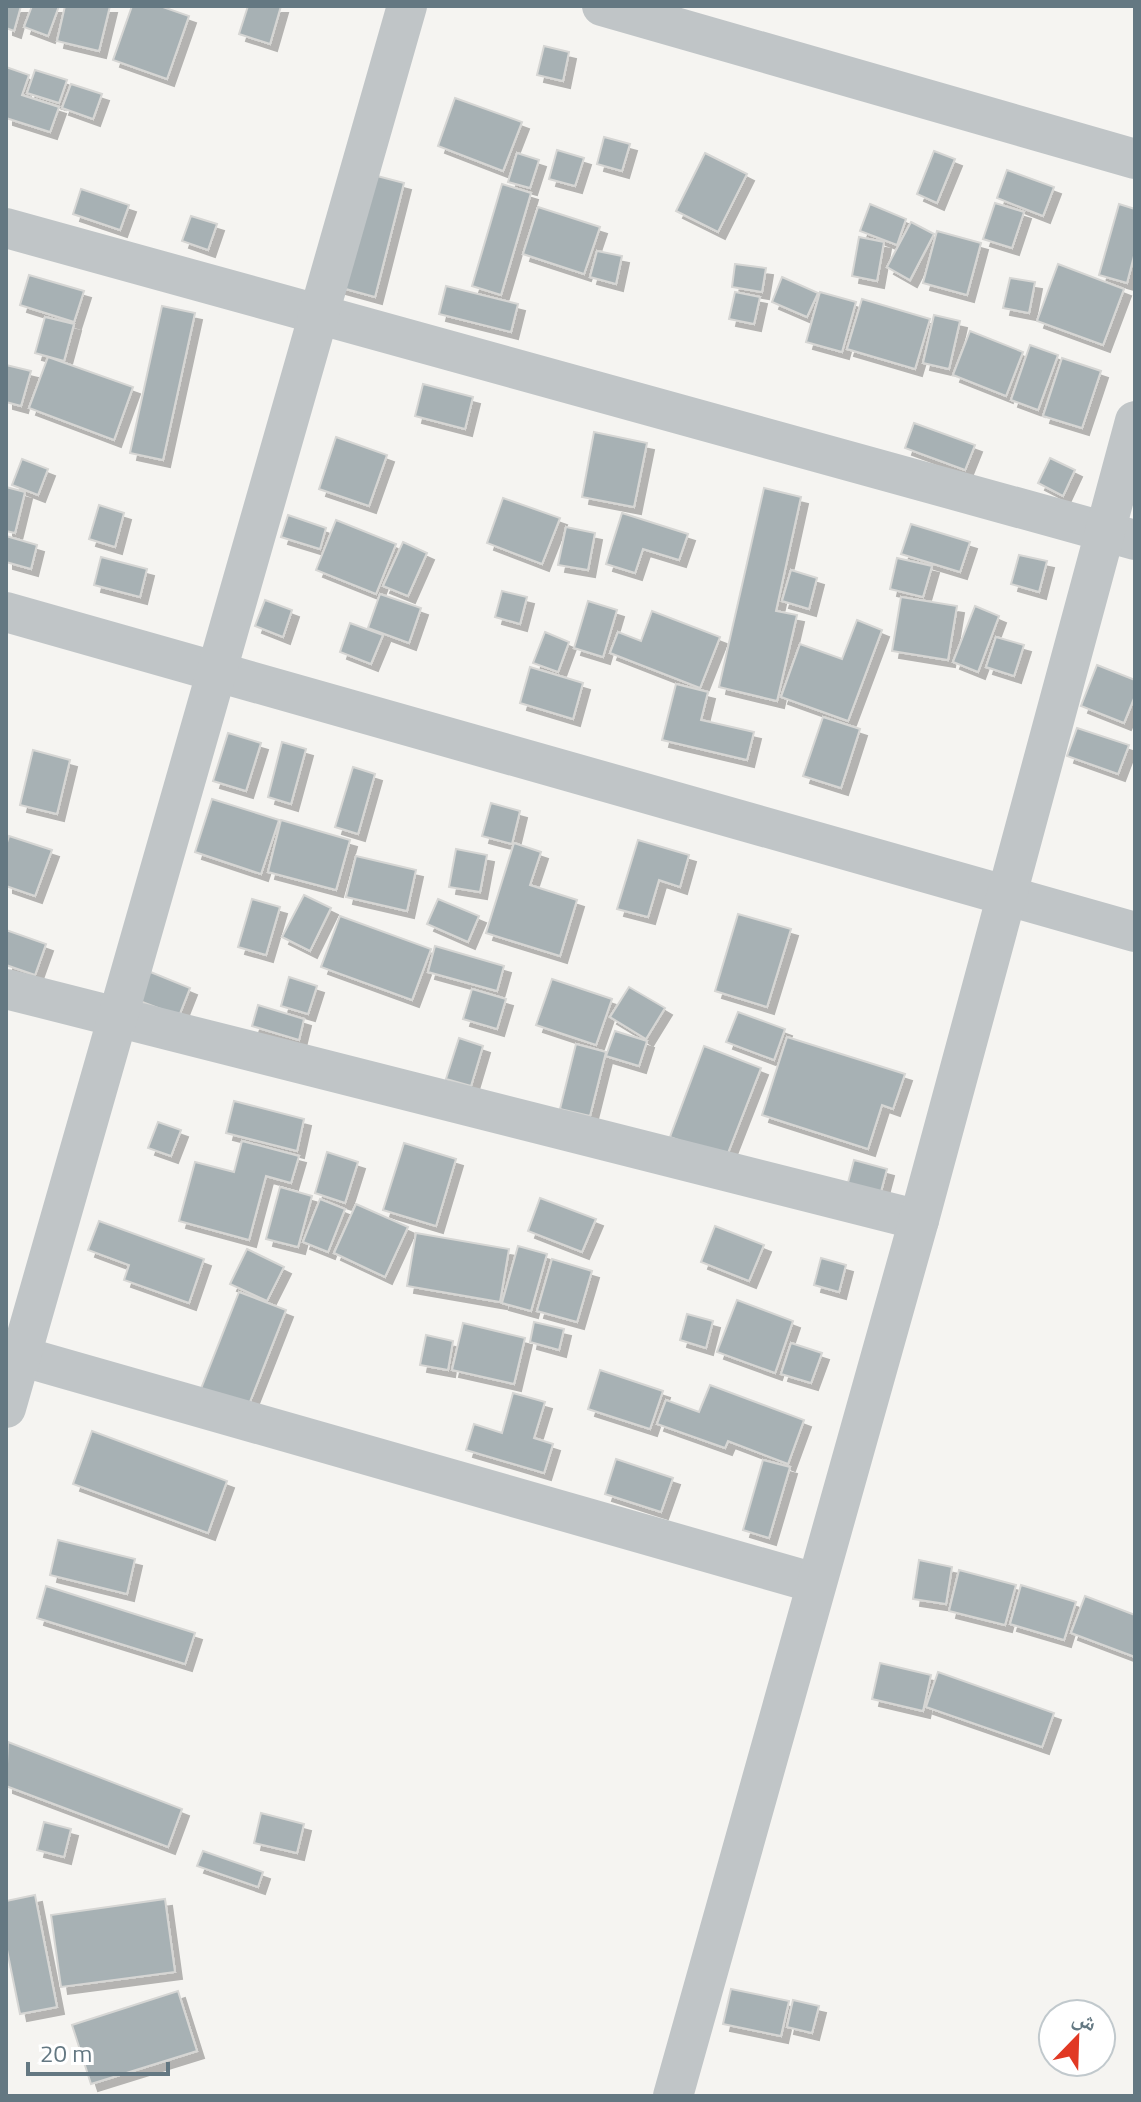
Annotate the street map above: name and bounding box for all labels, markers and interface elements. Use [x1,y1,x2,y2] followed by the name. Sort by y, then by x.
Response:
[1037,1998,1117,2078] north arrow
[1067,1999,1102,2040] text: ش
[28,2026,168,2076] scale bar
[40,2035,92,2071] text: 20 m

